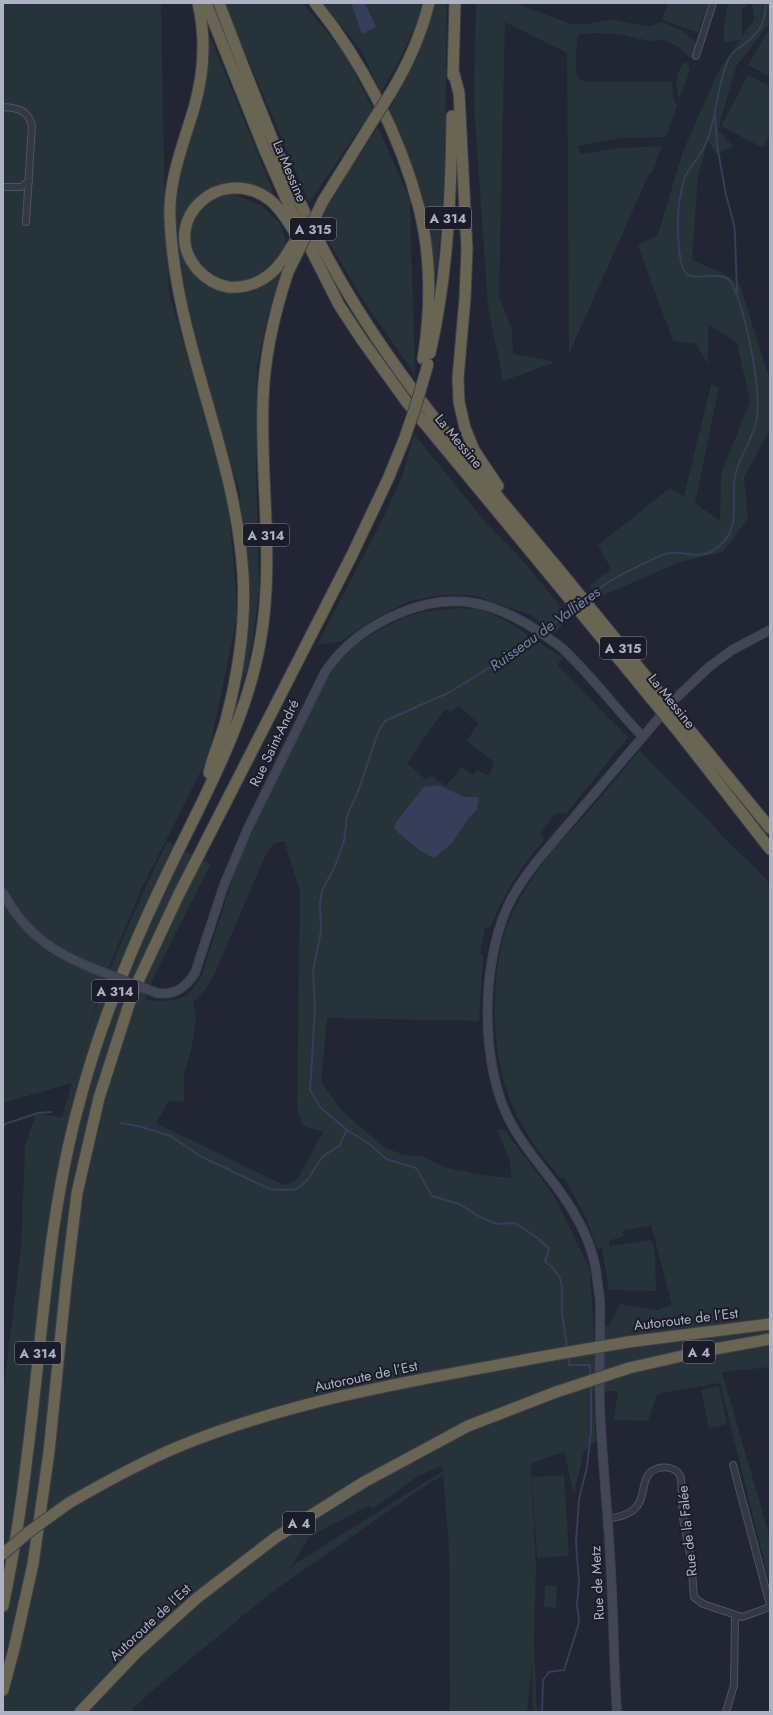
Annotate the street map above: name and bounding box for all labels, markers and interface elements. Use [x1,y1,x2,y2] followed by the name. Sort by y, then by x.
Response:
[268,137,312,205] street label: La Messine
[425,207,471,229] road number: A 314
[290,218,336,240] road number: A 315
[430,410,488,472] street label: La Messine
[243,524,289,546] road number: A 314
[485,581,605,677] water label: Ruisseau de Vallières
[600,637,646,659] road number: A 315
[644,669,700,733] street label: La Messine
[244,696,304,790] street label: Rue Saint-André
[92,980,138,1002] road number: A 314
[633,1303,740,1335] street label: Autoroute de l’Est
[683,1341,715,1363] road number: A 4
[15,1342,61,1364] road number: A 314
[313,1355,420,1397] street label: Autoroute de l’Est
[672,1485,702,1577] street label: Rue de la Falée
[283,1512,315,1534] road number: A 4
[585,1545,609,1621] street label: Rue de Metz
[105,1579,196,1665] street label: Autoroute de l’Est

